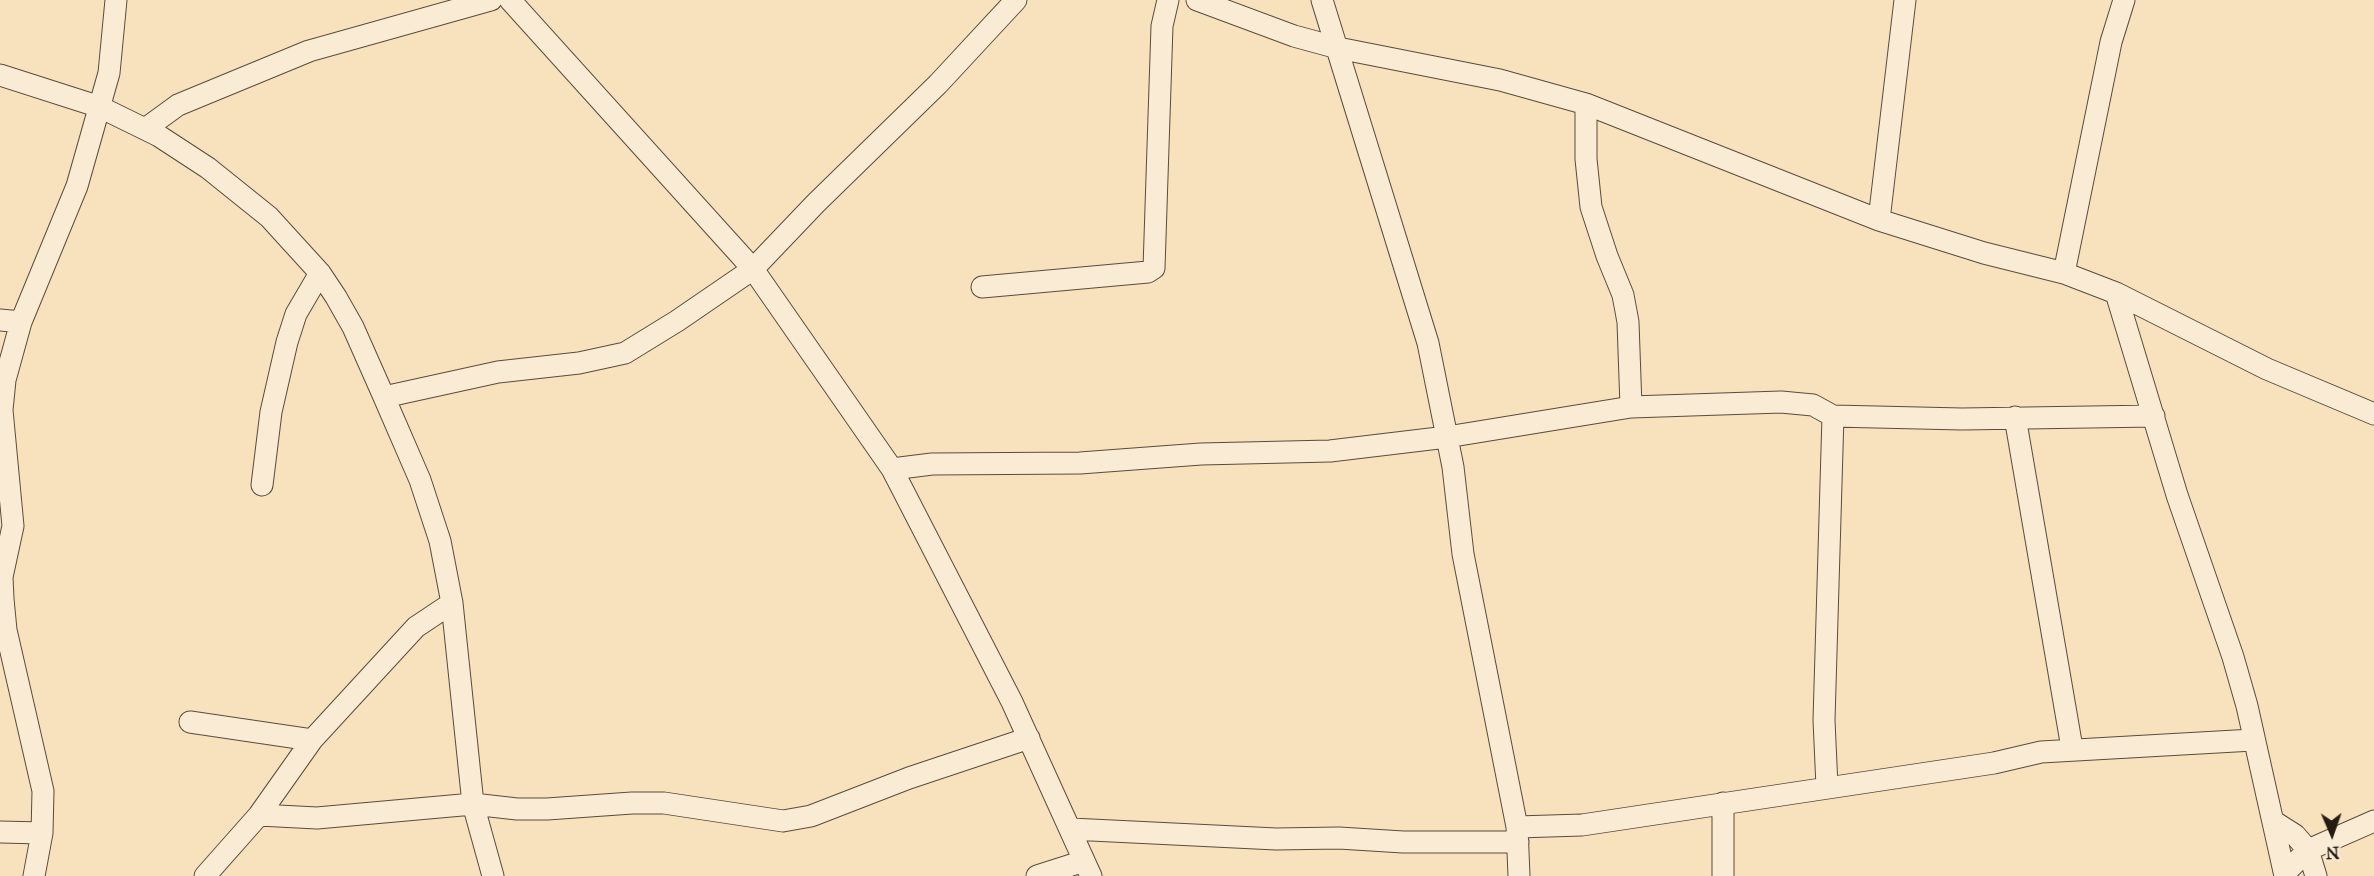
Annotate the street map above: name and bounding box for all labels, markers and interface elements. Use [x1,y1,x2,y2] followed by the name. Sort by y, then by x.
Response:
[2302,804,2362,864] north arrow
[2326,843,2340,862] text: N

